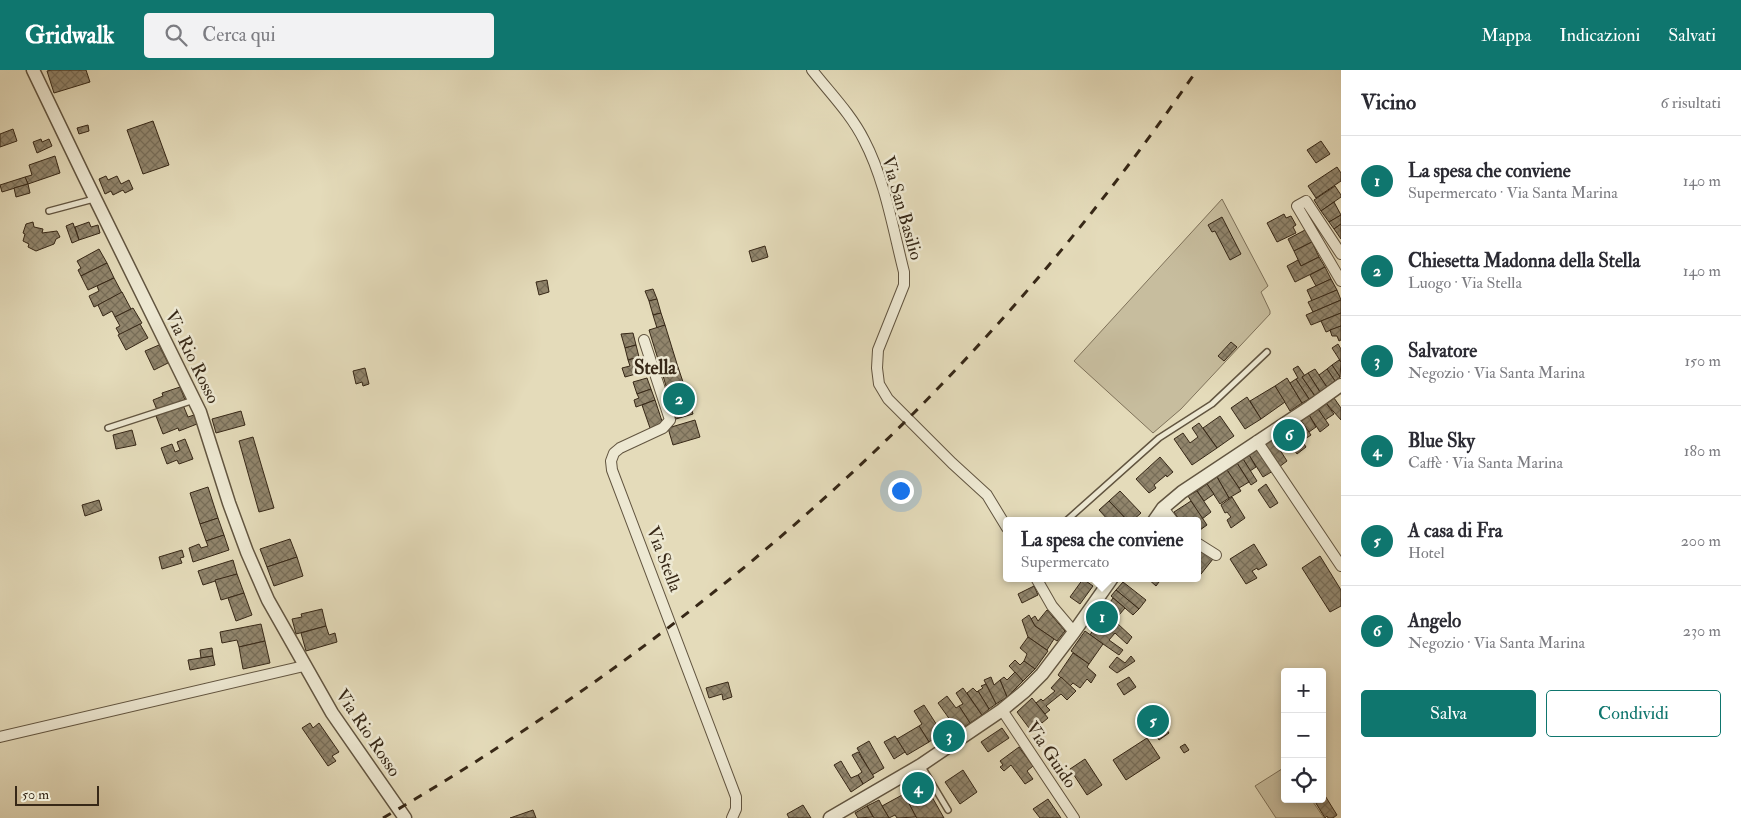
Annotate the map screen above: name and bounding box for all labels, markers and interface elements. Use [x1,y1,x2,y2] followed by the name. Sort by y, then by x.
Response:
[144,13,494,58] search box
[25,20,114,51] text: Gridwalk
[162,21,190,49] icon: search
[202,23,275,47] text: Cerca qui
[1481,24,1531,47] text: Mappa
[1559,24,1640,47] text: Indicazioni
[1668,24,1716,47] text: Salvati
[1361,89,1416,116] text: Vicino
[1660,93,1721,113] text: 6 risultati
[876,153,928,263] street label: Via San Basilio
[1408,159,1571,183] text: La spesa che conviene
[1374,171,1380,191] text: 1
[1683,171,1721,191] text: 140 m
[1408,183,1618,203] text: Supermercato · Via Santa Marina
[1408,249,1640,273] text: Chiesetta Madonna della Stella
[1373,261,1381,281] text: 2
[1683,261,1721,281] text: 140 m
[1408,273,1522,293] text: Luogo · Via Stella
[160,307,225,408] street label: Via Rio Rosso
[1408,339,1477,363] text: Salvatore
[1374,351,1380,371] text: 3
[1684,351,1721,371] text: 150 m
[634,356,677,380] district label: Stella
[1408,363,1585,383] text: Negozio · Via Santa Marina
[663,380,695,418] pin: 2
[1273,416,1305,454] pin: 6
[1408,429,1475,453] text: Blue Sky
[1373,441,1381,461] text: 4
[1684,441,1721,461] text: 180 m
[1408,453,1563,473] text: Caffè · Via Santa Marina
[888,478,914,504] your location
[1003,517,1201,582] popup
[1408,519,1503,543] text: A casa di Fra
[641,523,687,596] street label: Via Stella
[1021,528,1183,552] text: La spesa che conviene
[1373,531,1381,551] text: 5
[1681,531,1721,551] text: 200 m
[1408,543,1445,563] text: Hotel
[1021,552,1109,572] text: Supermercato
[1086,598,1118,636] pin: 1
[1408,609,1461,633] text: Angelo
[1373,621,1381,641] text: 6
[1683,621,1721,641] text: 230 m
[1408,633,1585,653] text: Negozio · Via Santa Marina
[1281,668,1326,803] map controls
[1281,668,1326,713] button: +
[330,685,406,782] street label: Via Rio Rosso
[1361,690,1536,737] button: Salva
[1546,690,1721,737] button: Condividi
[1137,702,1169,740] pin: 5
[1281,713,1326,758] button: −
[933,717,965,755] pin: 3
[1020,717,1082,793] street label: Via Guido
[1281,758,1326,803] button: locate
[902,769,934,807] pin: 4
[15,783,99,806] scale bar
[22,786,49,803] text: 50 m

